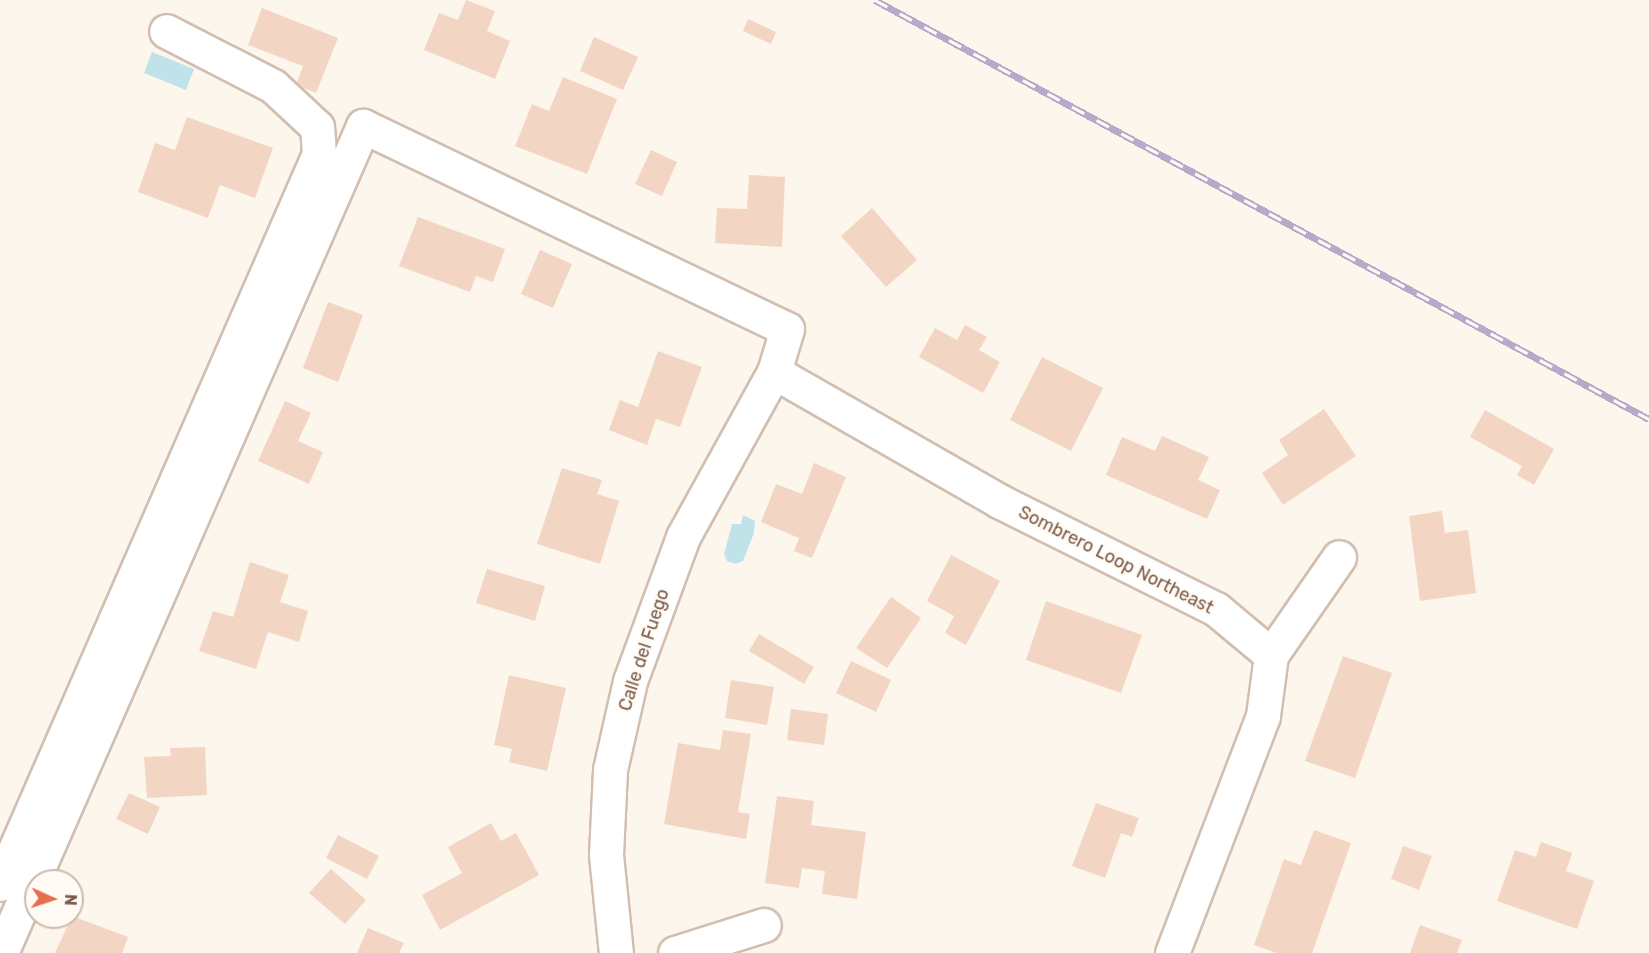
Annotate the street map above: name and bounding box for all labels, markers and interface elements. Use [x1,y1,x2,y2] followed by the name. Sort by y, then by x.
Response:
[1015,501,1217,619] street label: Sombrero Loop Northeast
[614,586,674,714] street label: Calle del Fuego
[24,869,84,929] north arrow
[61,894,80,906] text: N

